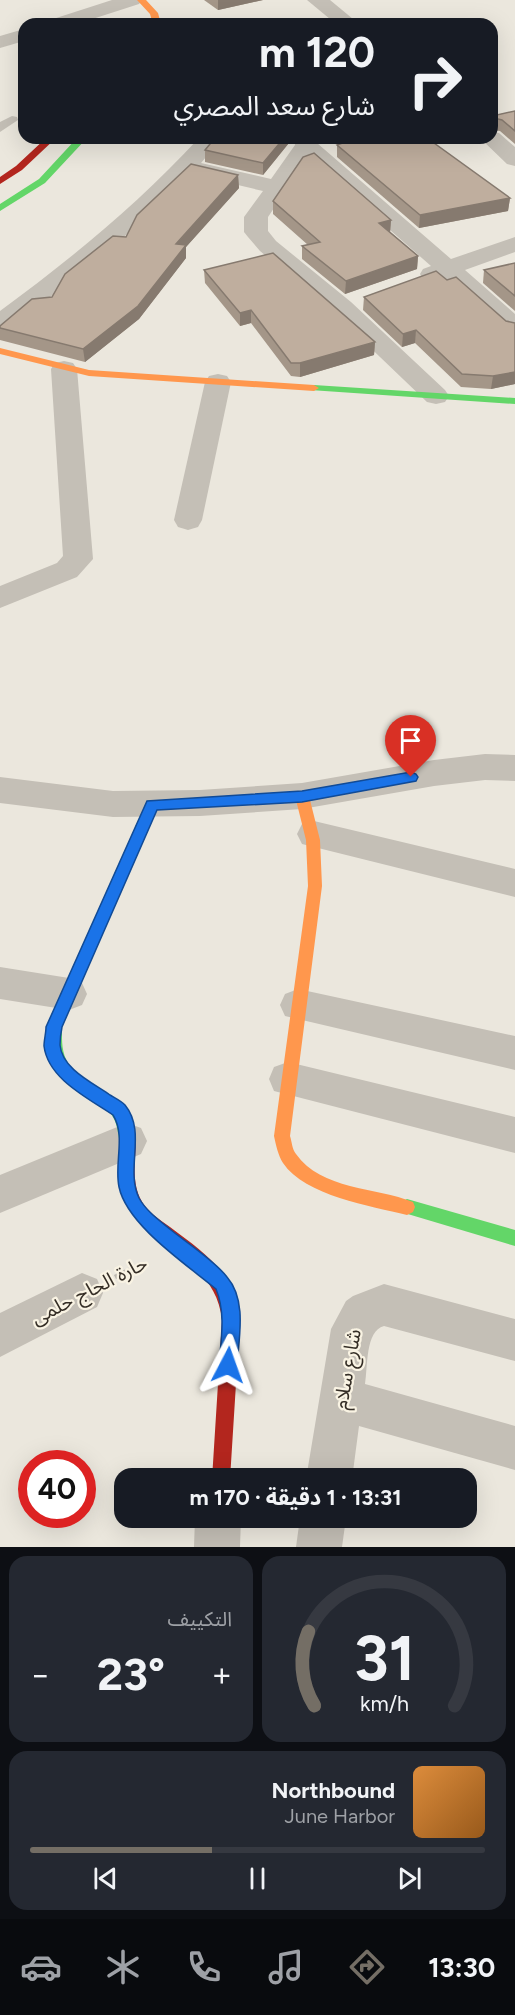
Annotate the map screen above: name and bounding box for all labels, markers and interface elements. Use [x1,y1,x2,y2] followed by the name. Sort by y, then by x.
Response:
[259,27,375,78] text: 120 m
[396,42,474,120] icon: right
[174,89,375,122] text: شارع سعد المصري
[385,715,436,777] pin
[394,724,427,757] icon: arrive
[27,1250,153,1332] street label: حارة الحاج حلمى
[328,1327,369,1412] street label: شارع سلام
[196,1333,260,1397] position arrow
[18,1450,96,1528] speed limit sign: 40
[189,1484,402,1511] text: 13:31 · 1 دقيقة · 170 m
[168,1607,232,1631] text: التكييف
[353,1621,415,1696] text: 31
[97,1647,165,1701] text: 23°
[30,1655,51,1694] text: −
[211,1655,232,1694] text: +
[360,1691,408,1716] text: km/h
[272,1777,395,1804] text: Northbound
[284,1804,395,1828] text: June Harbor
[89,1862,122,1895] icon: previous
[241,1862,274,1895] icon: pause
[393,1862,426,1895] icon: next
[20,1946,62,1988] icon: car
[102,1946,144,1988] icon: climate
[183,1946,225,1988] icon: phone
[265,1946,307,1988] icon: music
[346,1946,388,1988] icon: directions
[428,1951,495,1984] text: 13:30

